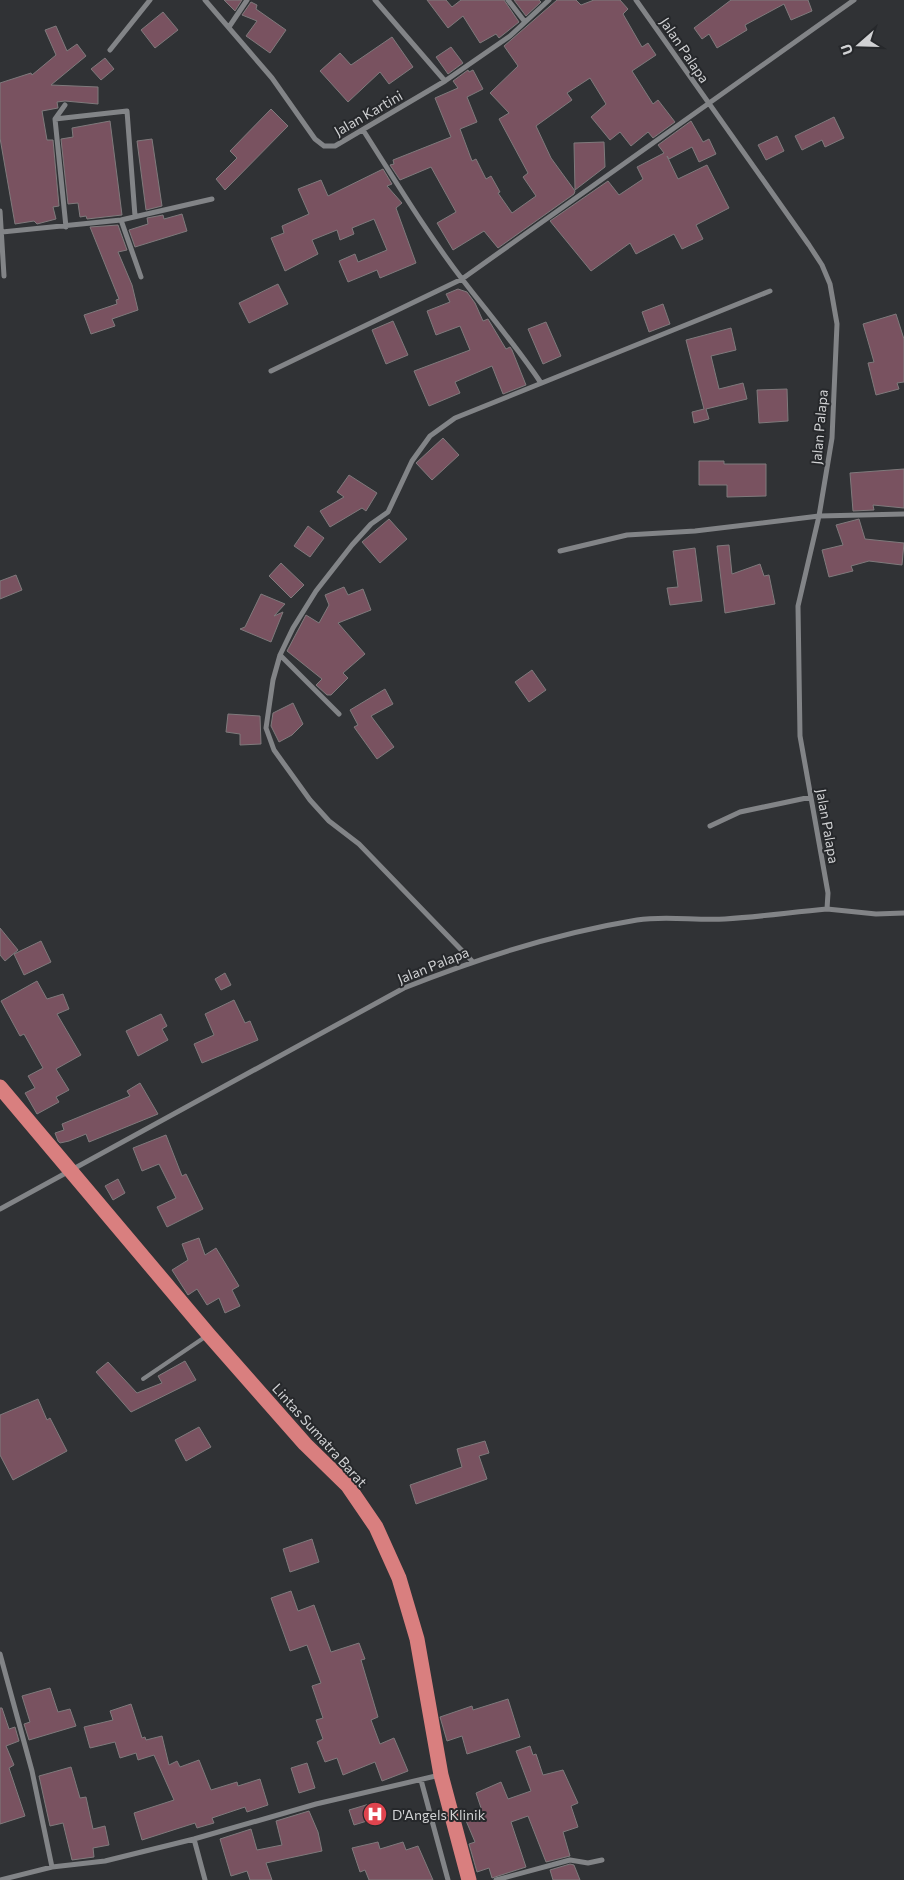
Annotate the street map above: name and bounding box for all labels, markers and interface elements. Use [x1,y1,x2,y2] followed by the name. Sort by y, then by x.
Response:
[657,14,713,86] street label: Jalan Palapa
[834,20,884,70] north arrow
[837,42,856,57] text: U
[331,87,405,139] street label: Jalan Kartini
[807,389,831,465] street label: Jalan Palapa
[813,787,843,865] street label: Jalan Palapa
[395,943,471,987] street label: Jalan Palapa
[269,1380,371,1490] street label: Lintas Sumatra Barat
[362,1801,388,1827] hospital icon: D'Angels Klinik
[392,1806,486,1823] place label: D'Angels Klinik

